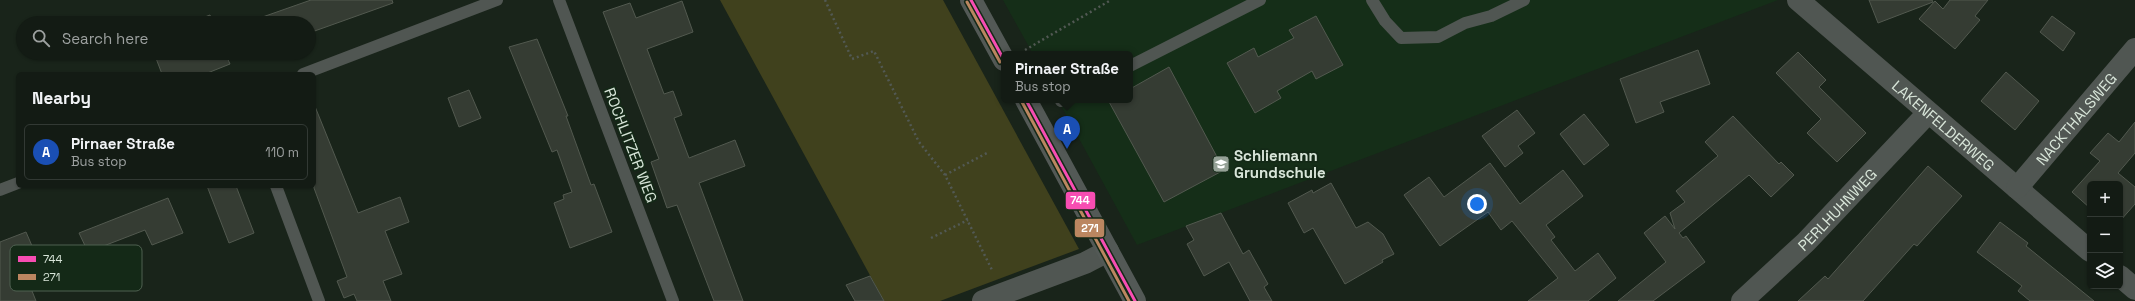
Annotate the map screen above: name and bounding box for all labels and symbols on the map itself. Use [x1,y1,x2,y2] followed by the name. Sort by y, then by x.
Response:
[2031,69,2120,169] street label: NACKTHALSWEG
[1888,76,1999,175] street label: LAKENFELDERWEG
[600,85,662,205] street label: ROCHLITZER WEG
[1054,116,1080,149] pin: A
[1234,146,1326,182] place label: Schliemann Grundschule
[1211,154,1231,174] school or university icon: Schliemann Grundschule
[1794,164,1880,255] street label: PERLHUHNWEG
[1065,191,1096,210] line badge: 744
[1070,193,1090,207] text: 744
[1467,194,1487,214] your location
[1074,218,1105,238] line badge: 271
[1081,221,1099,235] text: 271
[10,245,142,291] legend
[43,252,62,266] text: 744
[43,270,60,284] text: 271

